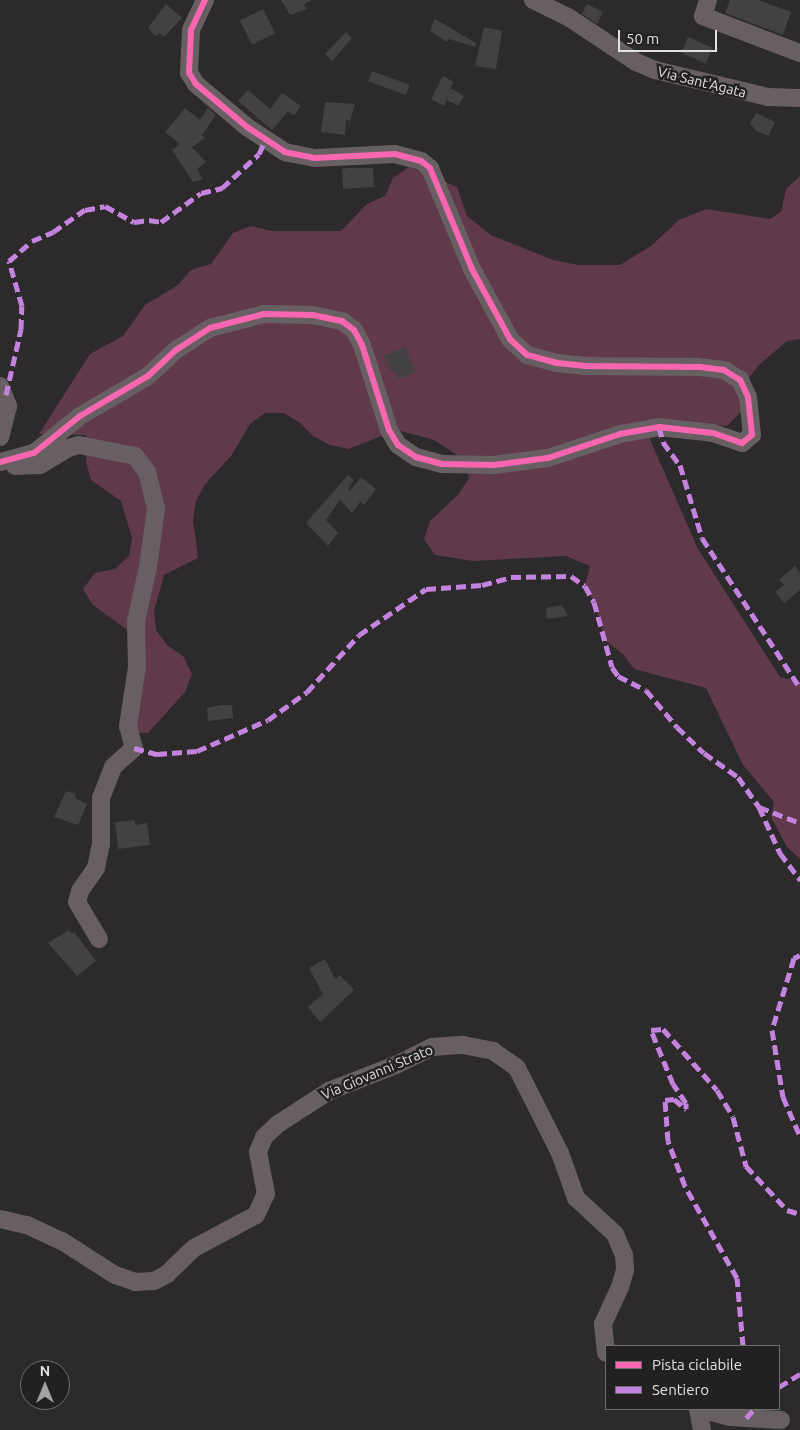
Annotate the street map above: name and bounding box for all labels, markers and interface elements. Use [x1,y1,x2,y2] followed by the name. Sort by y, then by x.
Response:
[620,20,719,52] scale bar
[626,30,659,47] text: 50 m
[656,63,748,101] street label: Via Sant'Agata
[319,1041,435,1103] street label: Via Giovanni Strato
[605,1345,780,1410] legend
[652,1356,742,1373] text: Pista ciclabile
[20,1360,70,1410] north arrow
[40,1363,50,1379] text: N
[652,1381,709,1398] text: Sentiero

